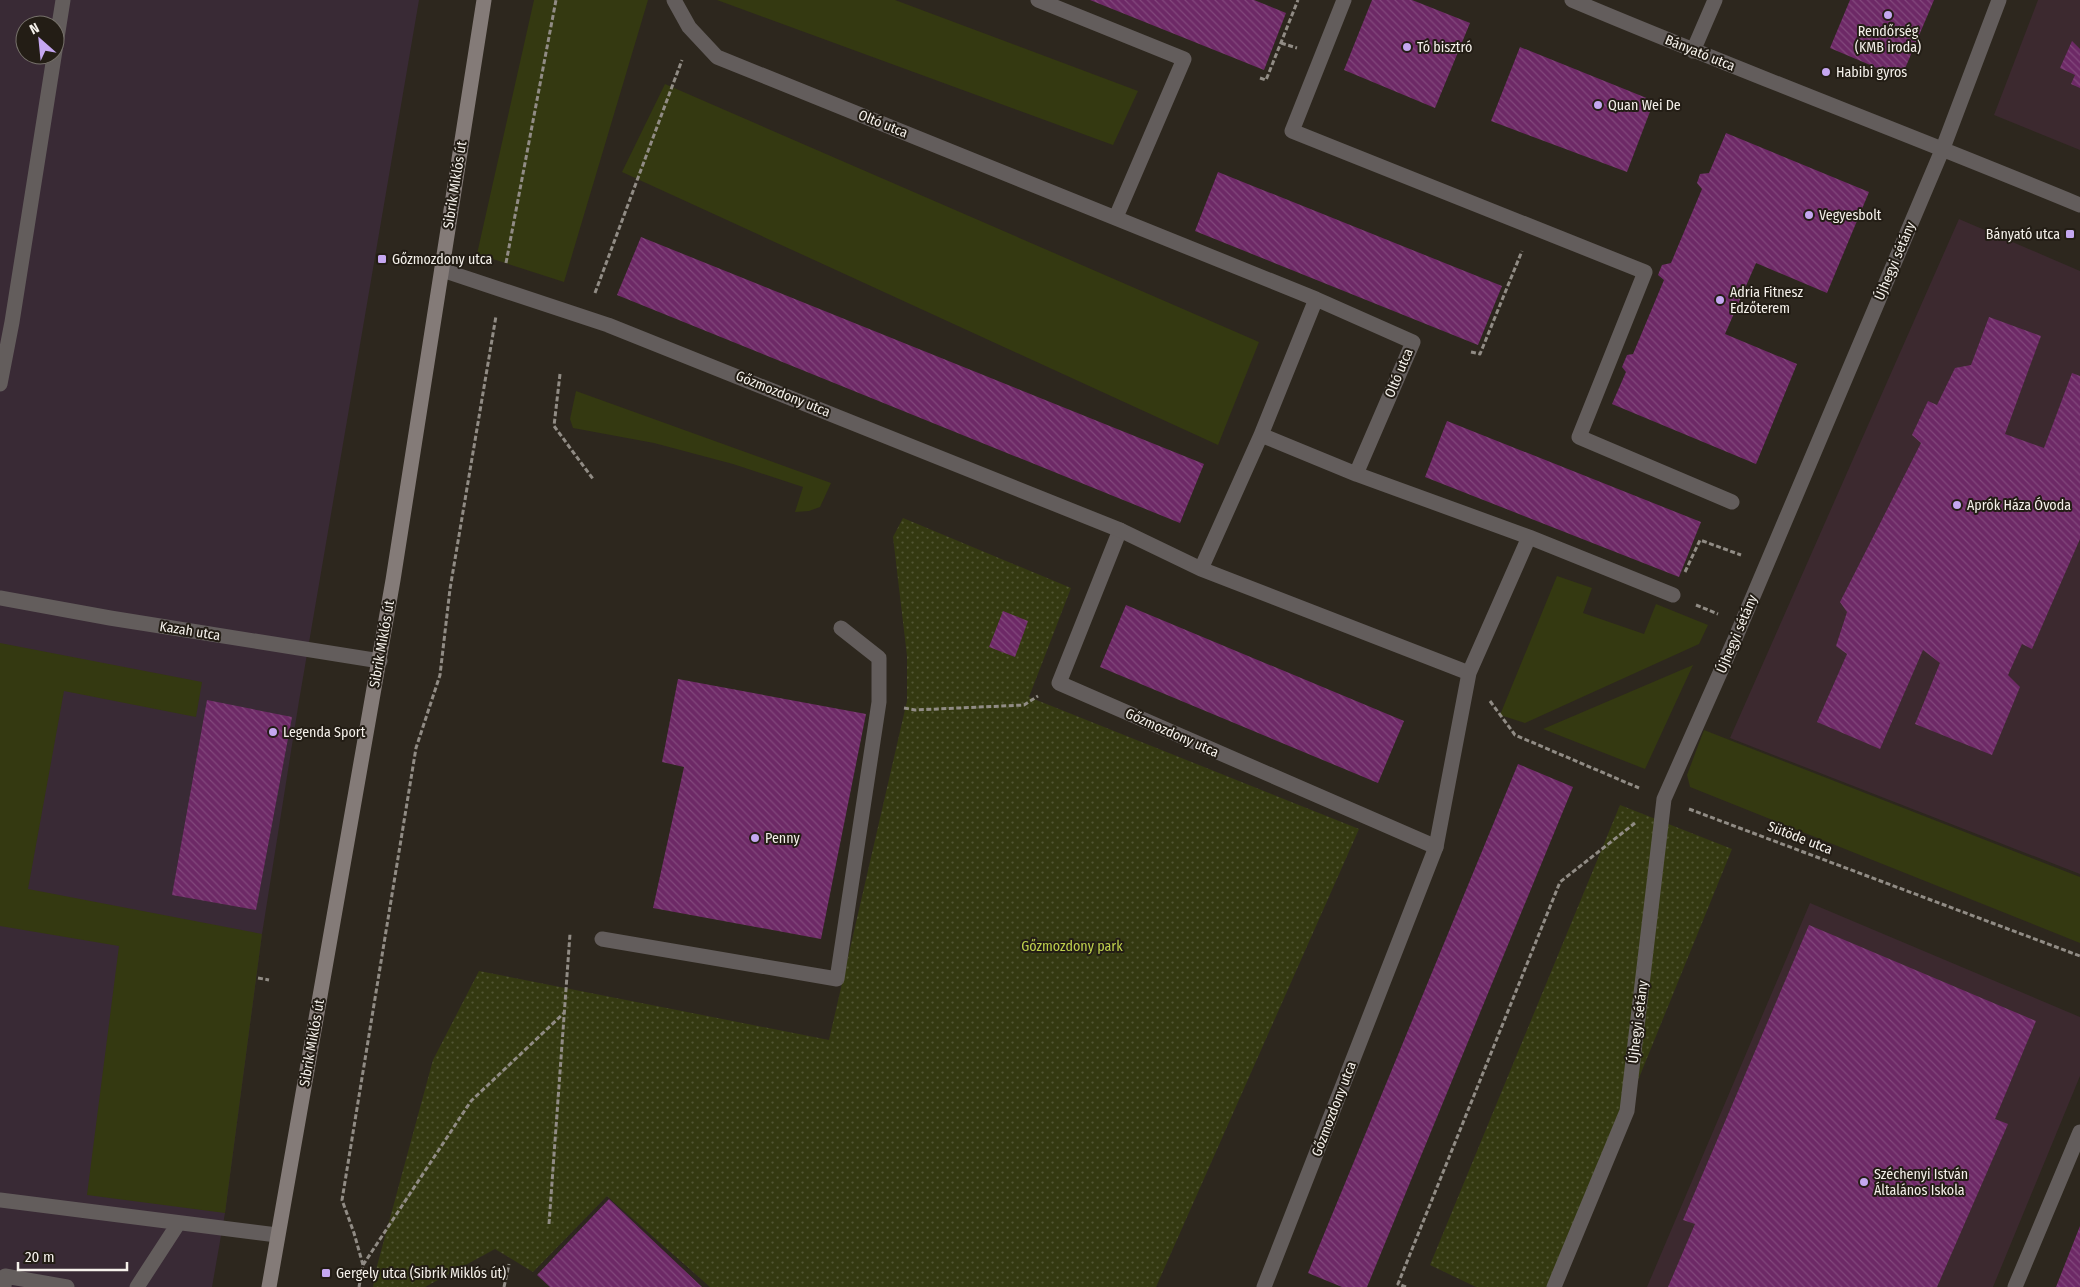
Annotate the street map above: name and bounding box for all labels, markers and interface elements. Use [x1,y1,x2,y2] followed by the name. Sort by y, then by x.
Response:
[1882,9,1894,21] marker: Rendőrség (KMB iroda)
[15,15,65,65] north arrow
[27,19,42,38] text: N
[1855,23,1921,56] place label: Rendőrség (KMB iroda)
[1662,31,1738,75] street label: Bányató utca
[1417,39,1472,56] place label: Tó bisztró
[1401,41,1413,53] marker: Tó bisztró
[1836,64,1907,81] place label: Habibi gyros
[1820,66,1832,78] marker: Habibi gyros
[1608,97,1681,114] place label: Quan Wei De
[1592,99,1604,111] marker: Quan Wei De
[856,106,910,142] street label: Oltó utca
[440,140,470,230] street label: Sibrik Miklós út
[1819,207,1882,224] place label: Vegyesbolt
[1803,209,1815,221] marker: Vegyesbolt
[1870,218,1919,303] street label: Újhegyi sétány
[1986,226,2060,243] place label: Bányató utca
[2064,228,2076,240] marker: Bányató utca
[392,251,493,268] place label: Gőzmozdony utca
[376,253,388,265] marker: Gőzmozdony utca
[1730,284,1803,317] place label: Adria Fitnesz Edzőterem
[1714,294,1726,306] marker: Adria Fitnesz Edzőterem
[1381,346,1417,400] street label: Oltó utca
[733,367,833,421] street label: Gőzmozdony utca
[1967,496,2071,514] place label: Aprók Háza Óvoda
[1951,499,1963,511] marker: Aprók Háza Óvoda
[1712,591,1761,676] street label: Újhegyi sétány
[366,599,398,689] street label: Sibrik Miklós út
[158,618,222,644] street label: Kazah utca
[1123,705,1221,761] street label: Gőzmozdony utca
[283,724,366,741] place label: Legenda Sport
[267,726,279,738] marker: Legenda Sport
[1765,818,1835,858] street label: Sütöde utca
[765,830,800,847] place label: Penny
[749,832,761,844] marker: Penny
[1021,938,1123,955] park label: Gőzmozdony park
[1623,979,1652,1064] street label: Újhegyi sétány
[296,998,328,1088] street label: Sibrik Miklós út
[1308,1059,1360,1159] street label: Gőzmozdony utca
[1874,1166,1968,1199] place label: Széchenyi István Általános Iskola
[1858,1176,1870,1188] marker: Széchenyi István Általános Iskola
[18,1240,126,1272] scale bar
[25,1248,55,1266] text: 20 m
[336,1265,506,1282] place label: Gergely utca (Sibrik Miklós út)
[320,1267,332,1279] marker: Gergely utca (Sibrik Miklós út)

